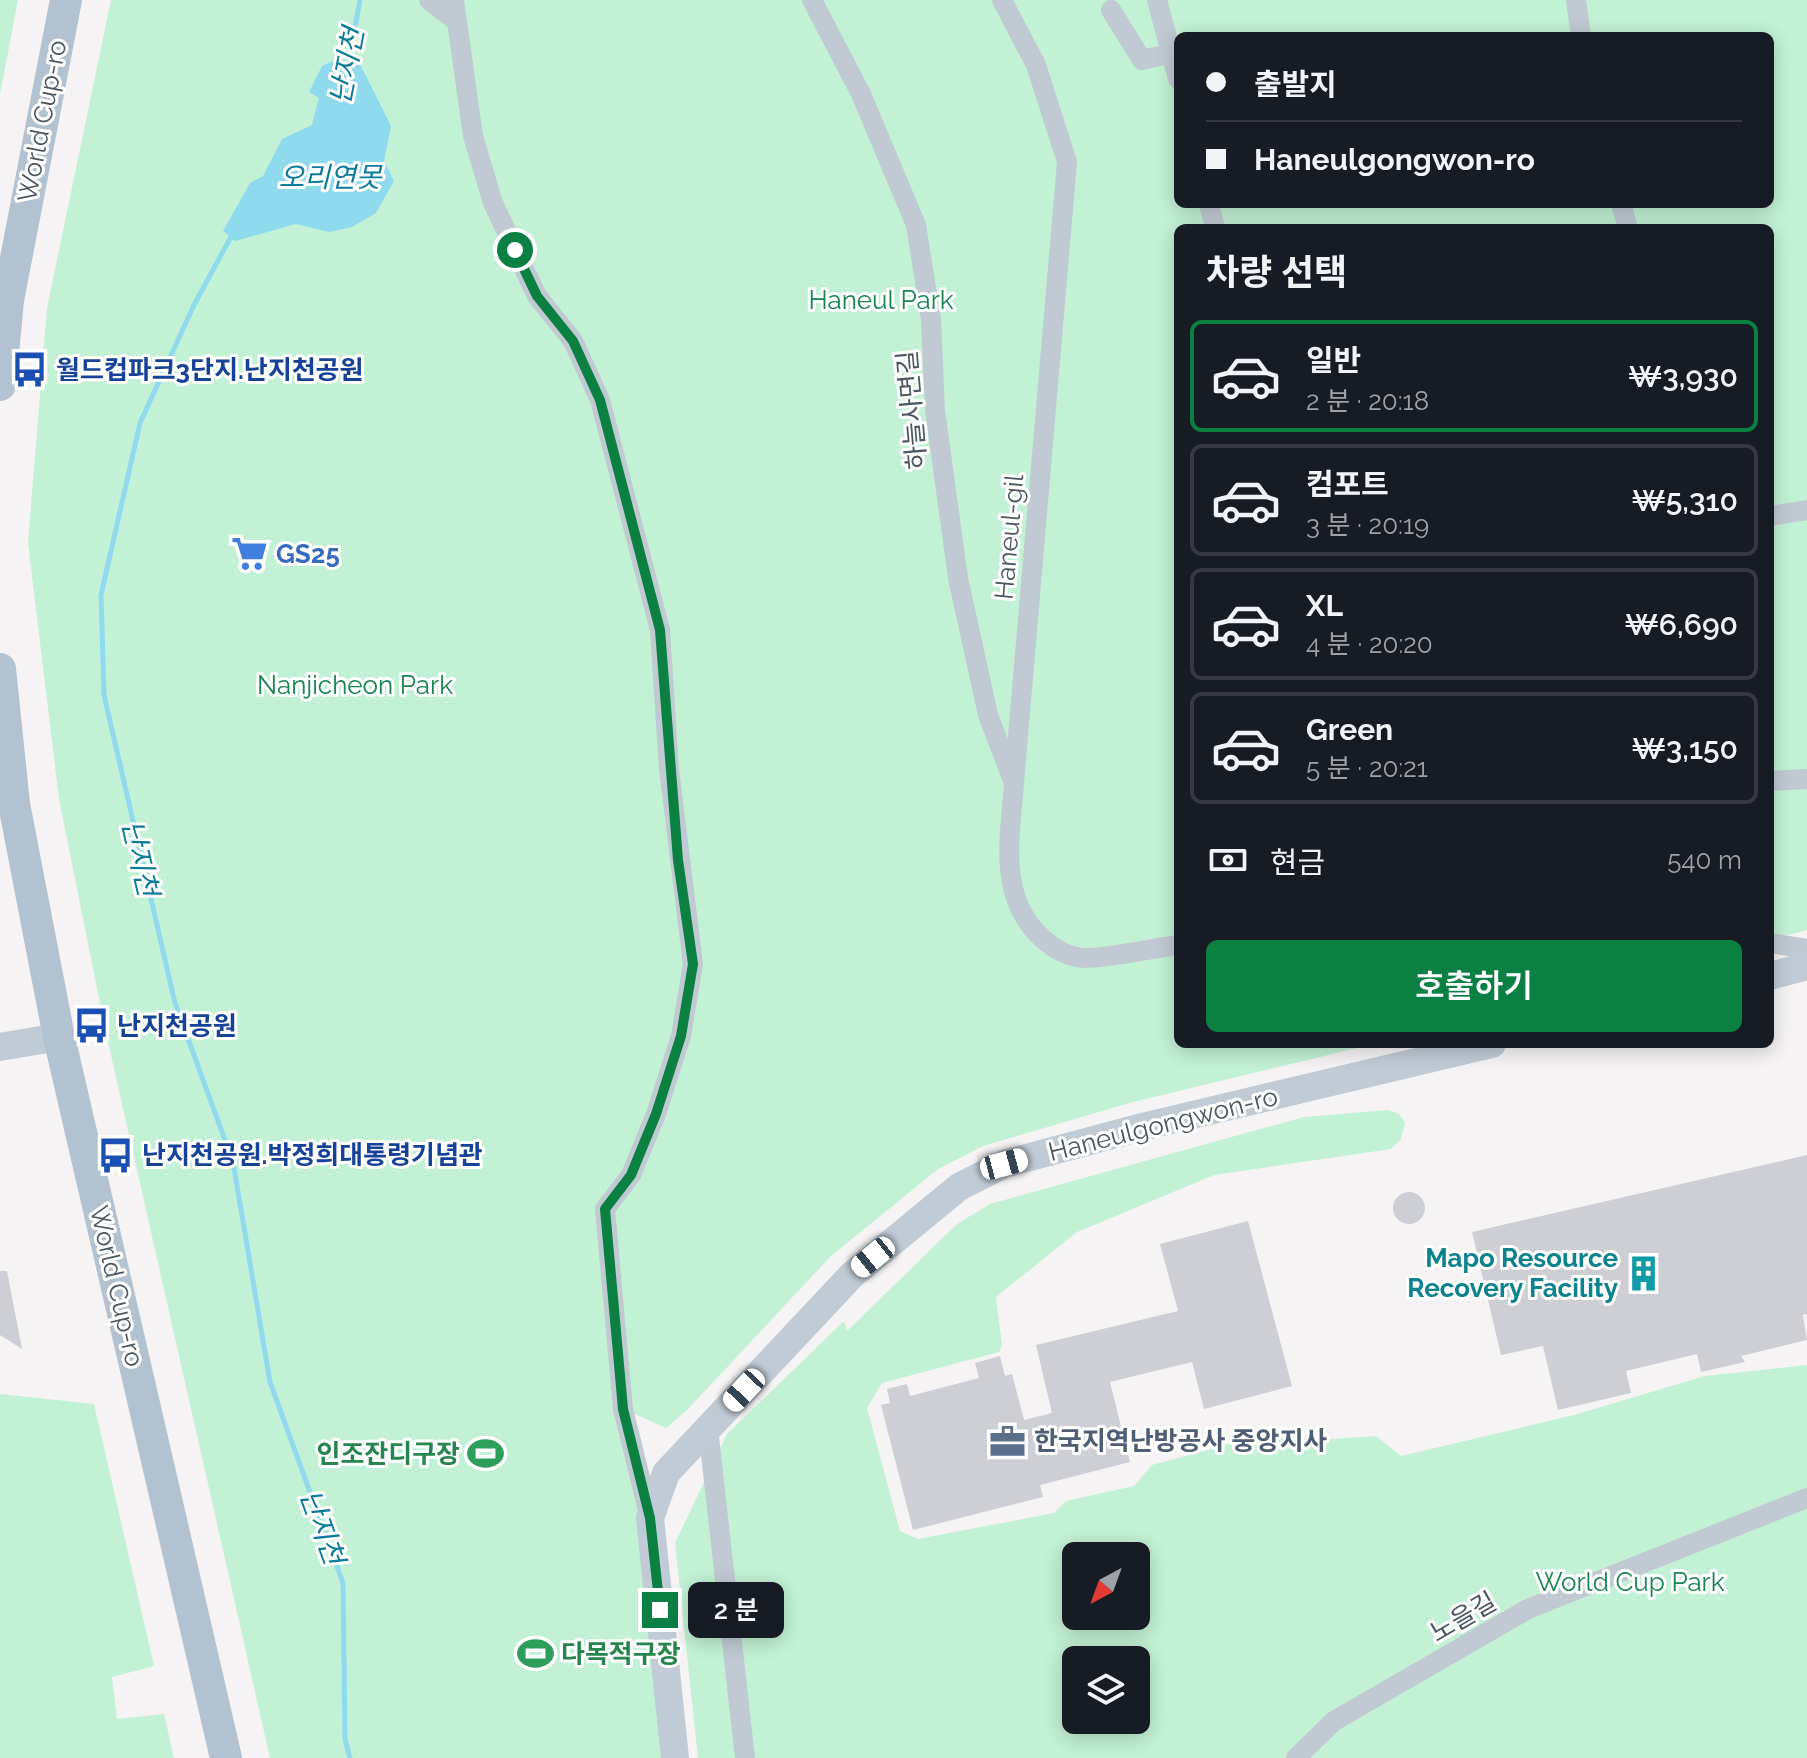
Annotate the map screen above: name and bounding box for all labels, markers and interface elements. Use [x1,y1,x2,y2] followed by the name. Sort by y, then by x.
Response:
[323,22,371,107] water label: 난지천
[12,37,72,205] street label: World Cup-ro
[1254,67,1337,102] text: 출발지
[1254,142,1535,177] text: Haneulgongwon-ro
[278,161,383,194] water label: 오리연못
[497,232,533,268] route start
[1206,251,1347,293] text: 차량 선택
[808,285,954,315] park label: Haneul Park
[1210,340,1282,412] icon: car
[1306,343,1361,378] text: 일반
[892,349,932,471] street label: 하늘사면길
[11,351,49,389] bus stop icon: 월드컵파크3단지.난지천공원
[56,355,363,385] place label: 월드컵파크3단지.난지천공원
[1628,359,1738,394] text: ₩3,930
[1306,386,1429,416] text: 2 분 · 20:18
[1210,464,1282,536] icon: car
[1306,467,1389,502] text: 컴포트
[989,472,1029,601] street label: Haneul-gil
[1632,483,1738,518] text: ₩5,310
[1306,510,1429,540] text: 3 분 · 20:19
[231,535,269,573] supermarket icon: GS25
[276,539,340,569] place label: GS25
[1210,588,1282,660] icon: car
[1306,588,1343,623] text: XL
[1625,607,1738,642] text: ₩6,690
[1306,629,1433,659] text: 4 분 · 20:20
[257,670,453,700] park label: Nanjicheon Park
[1210,712,1282,784] icon: car
[1306,712,1393,747] text: Green
[1632,731,1738,766] text: ₩3,150
[1306,753,1428,783] text: 5 분 · 20:21
[115,817,165,903] water label: 난지천
[1206,838,1250,882] icon: cash
[1270,845,1325,880] text: 현금
[1667,845,1742,875] text: 540 m
[1206,940,1742,1032] button: 호출하기
[72,1007,110,1045] bus stop icon: 난지천공원
[117,1011,237,1041] place label: 난지천공원
[1045,1081,1281,1167] street label: Haneulgongwon-ro
[97,1136,135,1174] bus stop icon: 난지천공원.박정희대통령기념관
[142,1140,483,1170] place label: 난지천공원.박정희대통령기념관
[978,1146,1030,1182] car
[84,1203,150,1369] street label: World Cup-ro
[847,1233,899,1281] car
[1407,1243,1618,1303] place label: Mapo Resource Recovery Facility
[1625,1254,1663,1292] building icon: Mapo Resource Recovery Facility
[719,1364,769,1416] car
[989,1422,1027,1460] office icon: 한국지역난방공사 중앙지사
[1034,1426,1327,1456] place label: 한국지역난방공사 중앙지사
[467,1435,505,1473] sports icon: 인조잔디구장
[316,1439,460,1469] place label: 인조잔디구장
[293,1485,352,1572] water label: 난지천
[1062,1542,1150,1630] north arrow
[1062,1542,1150,1734] map controls
[1536,1567,1725,1597] park label: World Cup Park
[688,1582,784,1638] callout: 2 분
[1424,1586,1502,1648] street label: 노을길
[642,1592,678,1628] route end
[714,1595,758,1625] text: 2 분
[516,1635,554,1673] sports icon: 다목적구장
[561,1639,681,1669] place label: 다목적구장
[1062,1646,1150,1734] button: layers

